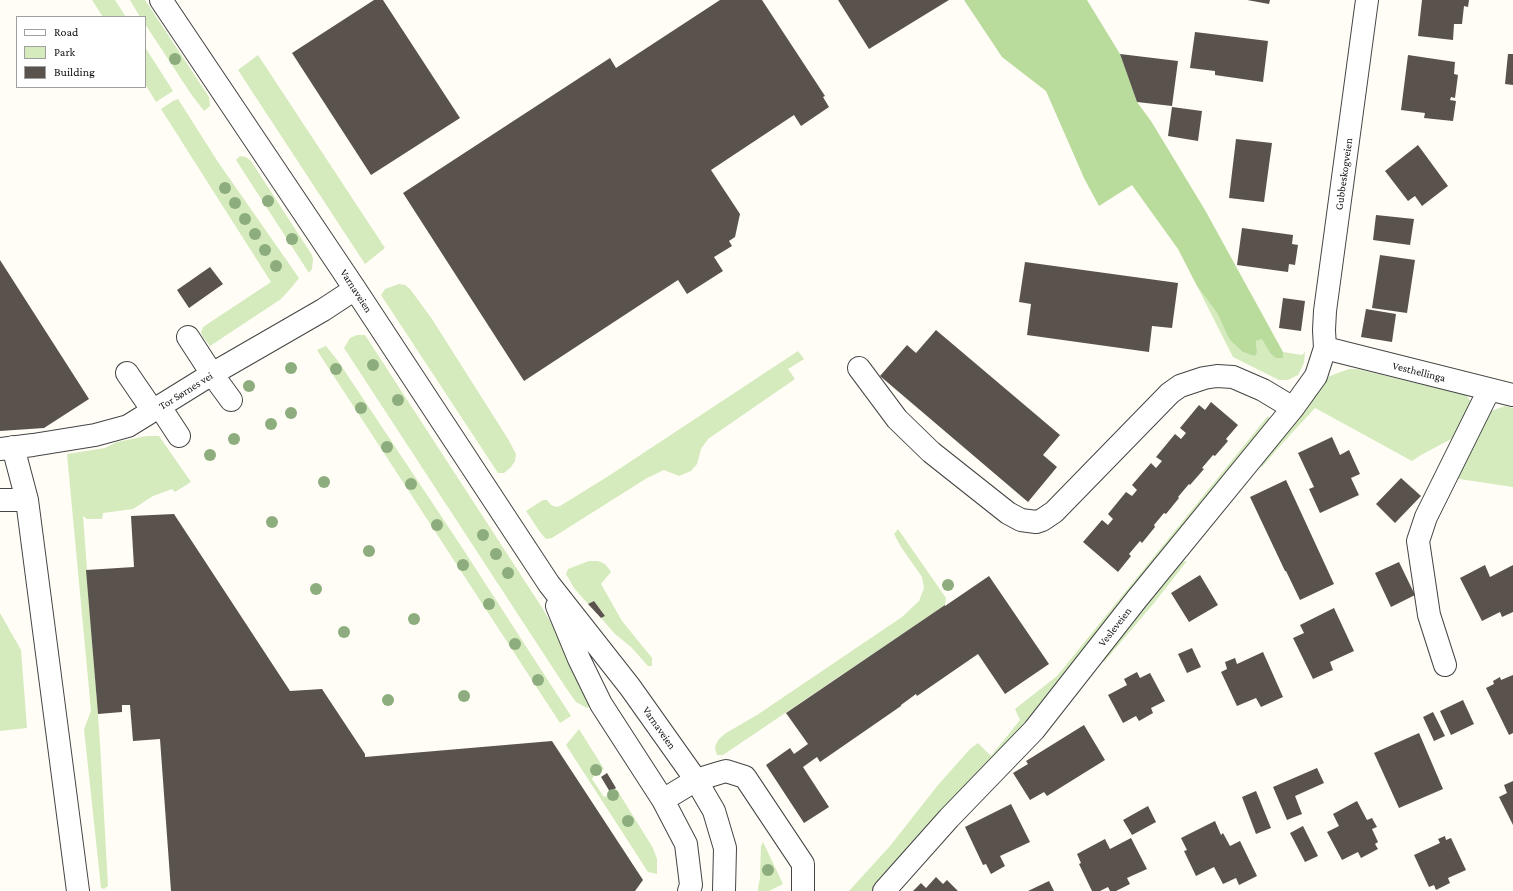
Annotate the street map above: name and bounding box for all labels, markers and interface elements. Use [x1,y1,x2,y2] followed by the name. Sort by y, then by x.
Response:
[16,16,146,88] legend
[54,25,78,39] text: Road
[54,45,75,59] text: Park
[54,65,95,79] text: Building
[1332,137,1356,211] street label: Gubbeskogveien
[337,267,375,315] street label: Varnaveien
[1391,359,1447,385] street label: Vesthellinga
[157,369,215,413] street label: Tor Sørnes vei
[1096,605,1134,649] street label: Vesleveien
[639,704,679,752] street label: Varnaveien

